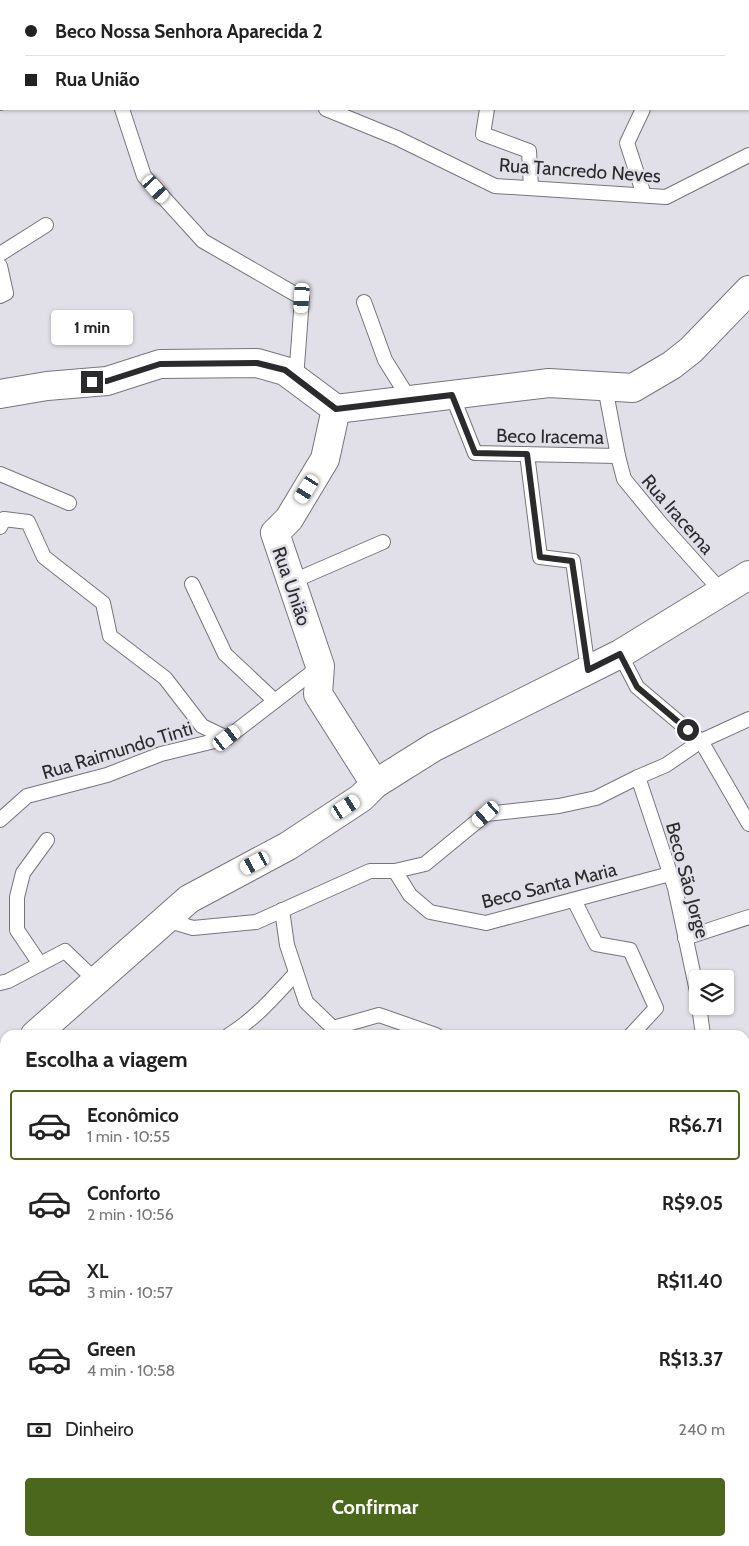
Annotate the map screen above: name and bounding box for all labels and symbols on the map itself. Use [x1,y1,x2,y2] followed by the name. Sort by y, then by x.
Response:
[498,153,662,188] street label: Rua Tancredo Neves
[140,173,171,205] car
[293,283,310,313] car
[51,310,133,344] callout: 1 min
[81,371,103,393] route end
[496,424,604,449] street label: Beco Iracema
[637,470,719,559] street label: Rua Iracema
[292,472,321,506] car
[267,544,316,629] street label: Rua União
[39,717,195,784] street label: Rua Raimundo Tinti
[677,719,699,741] route start
[210,723,243,753] car
[329,793,362,821] car
[469,798,502,830] car
[661,820,714,941] street label: Beco São Jorge
[238,849,271,877] car
[479,858,619,913] street label: Beco Santa Maria

